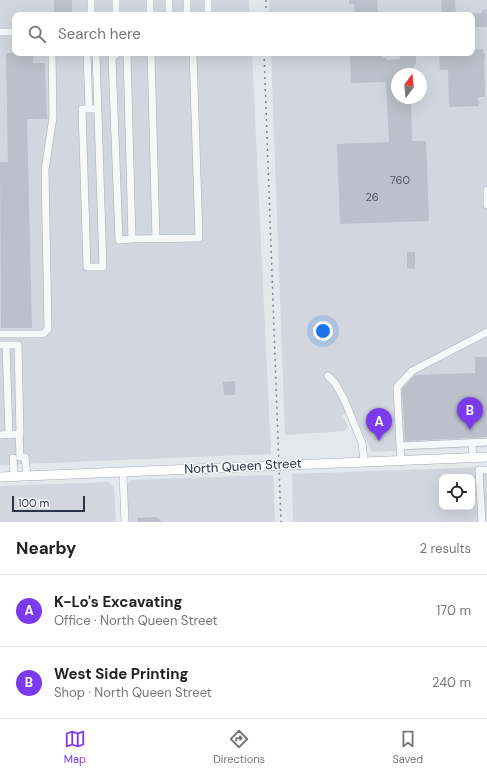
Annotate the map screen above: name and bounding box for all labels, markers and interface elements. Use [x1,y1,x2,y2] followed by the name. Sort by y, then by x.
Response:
[12,12,475,56] search box
[26,23,48,45] icon: search
[58,24,141,44] text: Search here
[391,68,427,104] north arrow
[390,173,410,187] house number: 760
[365,190,379,204] house number: 26
[313,321,333,341] your location
[457,397,483,430] pin: B
[366,408,392,441] pin: A
[184,454,302,478] street label: North Queen Street
[439,474,475,510] map controls
[439,474,475,510] button: locate
[12,494,85,513] scale bar
[18,496,49,510] text: 100 m
[16,537,76,559] text: Nearby
[420,540,471,557] text: 2 results
[54,592,183,612] text: K-Lo's Excavating
[24,602,34,619] text: A
[436,602,471,619] text: 170 m
[54,612,218,629] text: Office · North Queen Street
[54,664,188,684] text: West Side Printing
[25,674,33,691] text: B
[432,674,471,691] text: 240 m
[54,684,212,701] text: Shop · North Queen Street
[64,728,86,766] tab: Map
[213,728,265,766] tab: Directions
[392,728,423,766] tab: Saved

